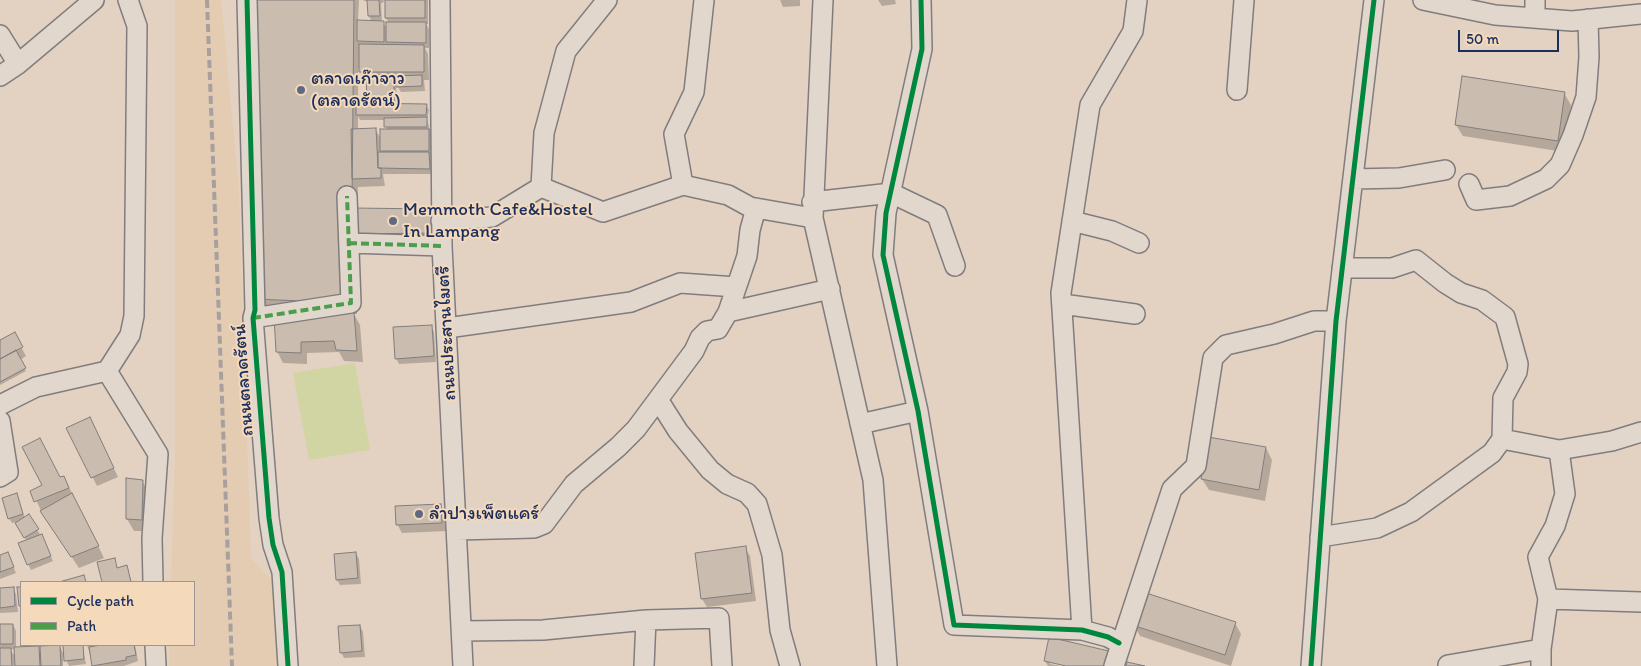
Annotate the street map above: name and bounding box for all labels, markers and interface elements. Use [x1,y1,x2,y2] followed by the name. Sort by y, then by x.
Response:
[1461,20,1562,52] scale bar
[1466,30,1499,48] text: 50 m
[311,68,405,112] place label: ตลาดเก๊าจาว (ตลาดรัตน์)
[295,84,307,96] marker: ตลาดเก๊าจาว (ตลาดรัตน์)
[403,199,593,243] place label: Memmoth Cafe&Hostel In Lampang
[387,215,399,227] marker: Memmoth Cafe&Hostel In Lampang
[432,265,462,401] street label: ถนนประสานไมตรี
[229,323,259,437] street label: ถนนตลาดรัตน์
[429,503,539,525] place label: ลำปางเพ็ตแคร์
[413,508,425,520] marker: ลำปางเพ็ตแคร์
[20,581,195,646] legend
[67,592,134,610] text: Cycle path
[67,617,96,635] text: Path

